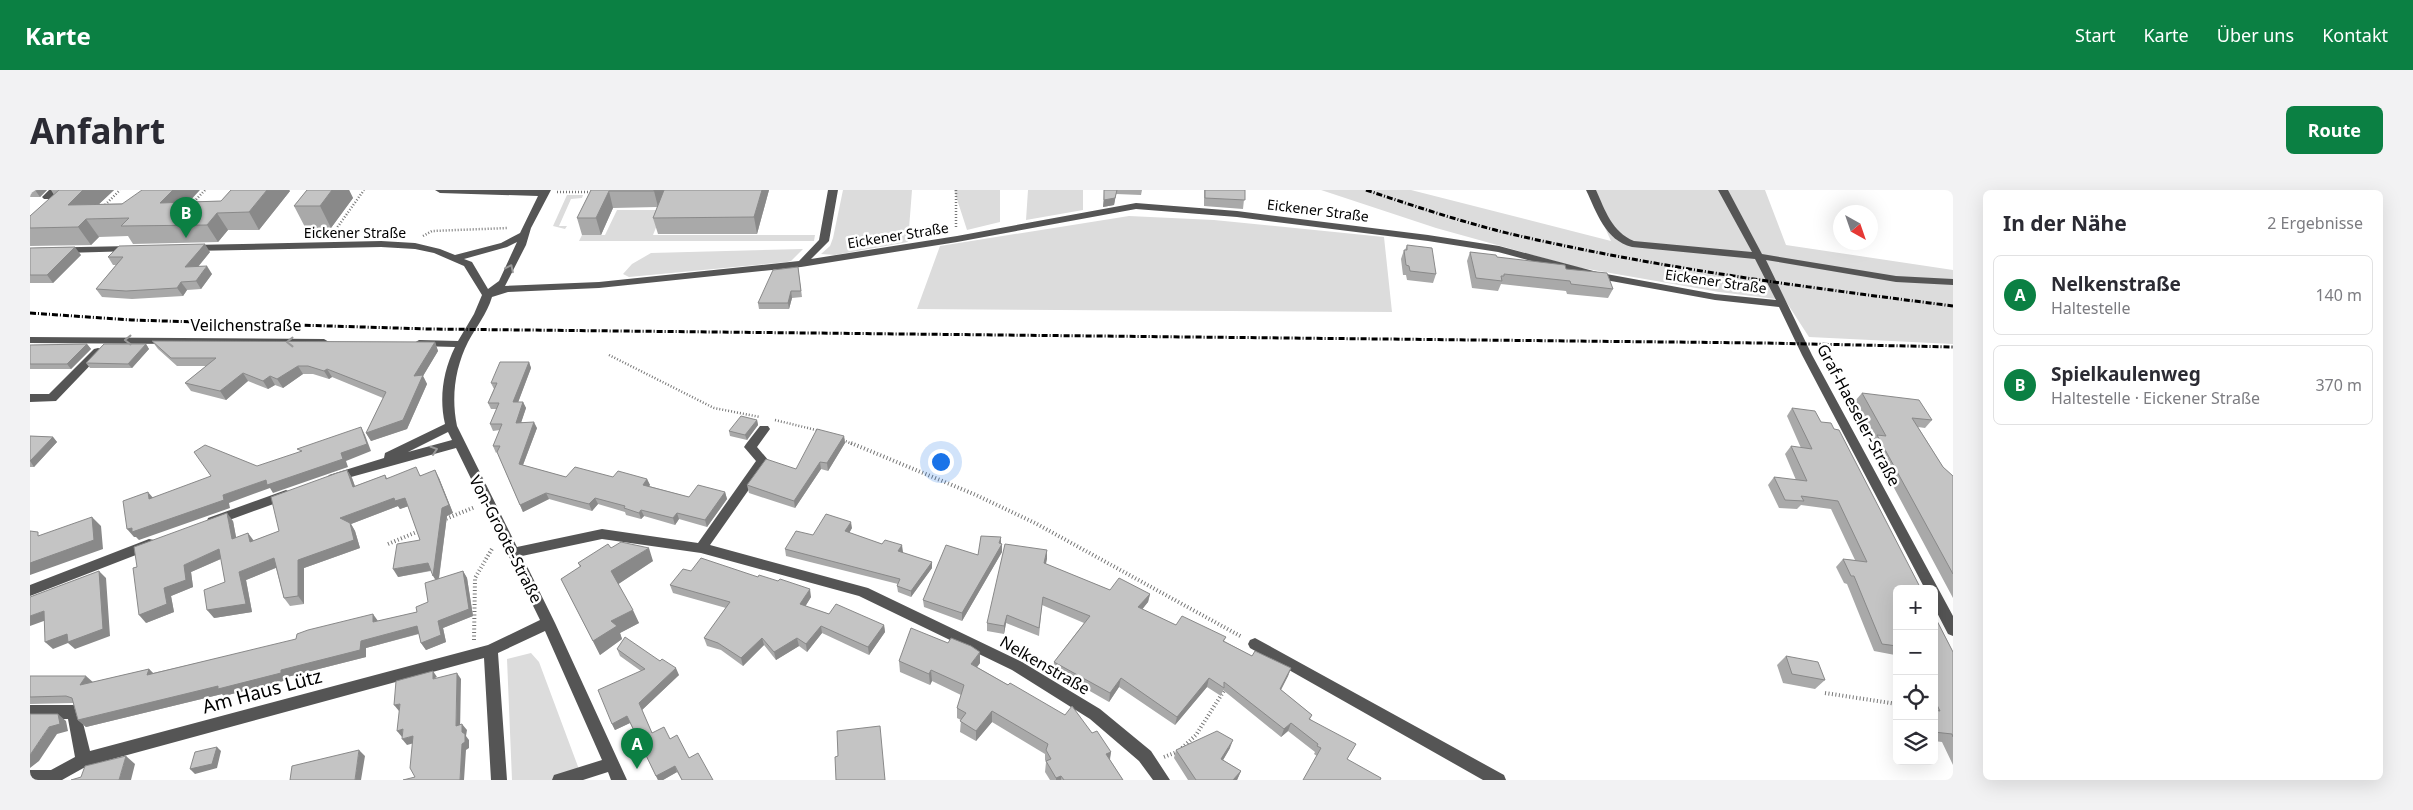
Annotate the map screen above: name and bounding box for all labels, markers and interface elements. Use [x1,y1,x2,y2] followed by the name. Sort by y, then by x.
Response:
[25,19,91,52] text: Karte
[2075,23,2115,47] text: Start
[2143,23,2189,47] text: Karte
[2217,23,2294,47] text: Über uns
[2322,23,2388,47] text: Kontakt
[2286,106,2383,154] button: Route
[30,107,165,154] text: Anfahrt
[1266,194,1370,226] street label: Eickener Straße
[170,197,202,238] pin: B
[1833,205,1878,250] north arrow
[2003,209,2127,237] text: In der Nähe
[2267,212,2363,234] text: 2 Ergebnisse
[846,218,950,252] street label: Eickener Straße
[304,223,406,242] street label: Eickener Straße
[504,264,514,273] one-way arrow
[1664,264,1768,298] street label: Eickener Straße
[2051,271,2181,297] text: Nelkenstraße
[2014,284,2026,306] text: A
[2315,284,2362,306] text: 140 m
[2051,297,2131,319] text: Haltestelle
[191,314,301,336] street label: Veilchenstraße
[124,335,132,346] one-way arrow
[286,337,294,347] one-way arrow
[1812,340,1906,490] street label: Graf-Haeseler-Straße
[2051,361,2201,387] text: Spielkaulenweg
[2015,374,2025,396] text: B
[2315,374,2362,396] text: 370 m
[2051,387,2260,409] text: Haltestelle · Eickener Straße
[429,446,438,456] one-way arrow
[928,449,954,475] your location
[464,472,548,606] street label: Von-Groote-Straße
[1893,585,1938,765] map controls
[1893,585,1938,630] button: +
[996,630,1094,700] street label: Nelkenstraße
[1893,630,1938,675] button: −
[199,663,325,719] street label: Am Haus Lütz
[1893,675,1938,720] button: locate
[1893,720,1938,765] button: layers
[621,728,653,769] pin: A

